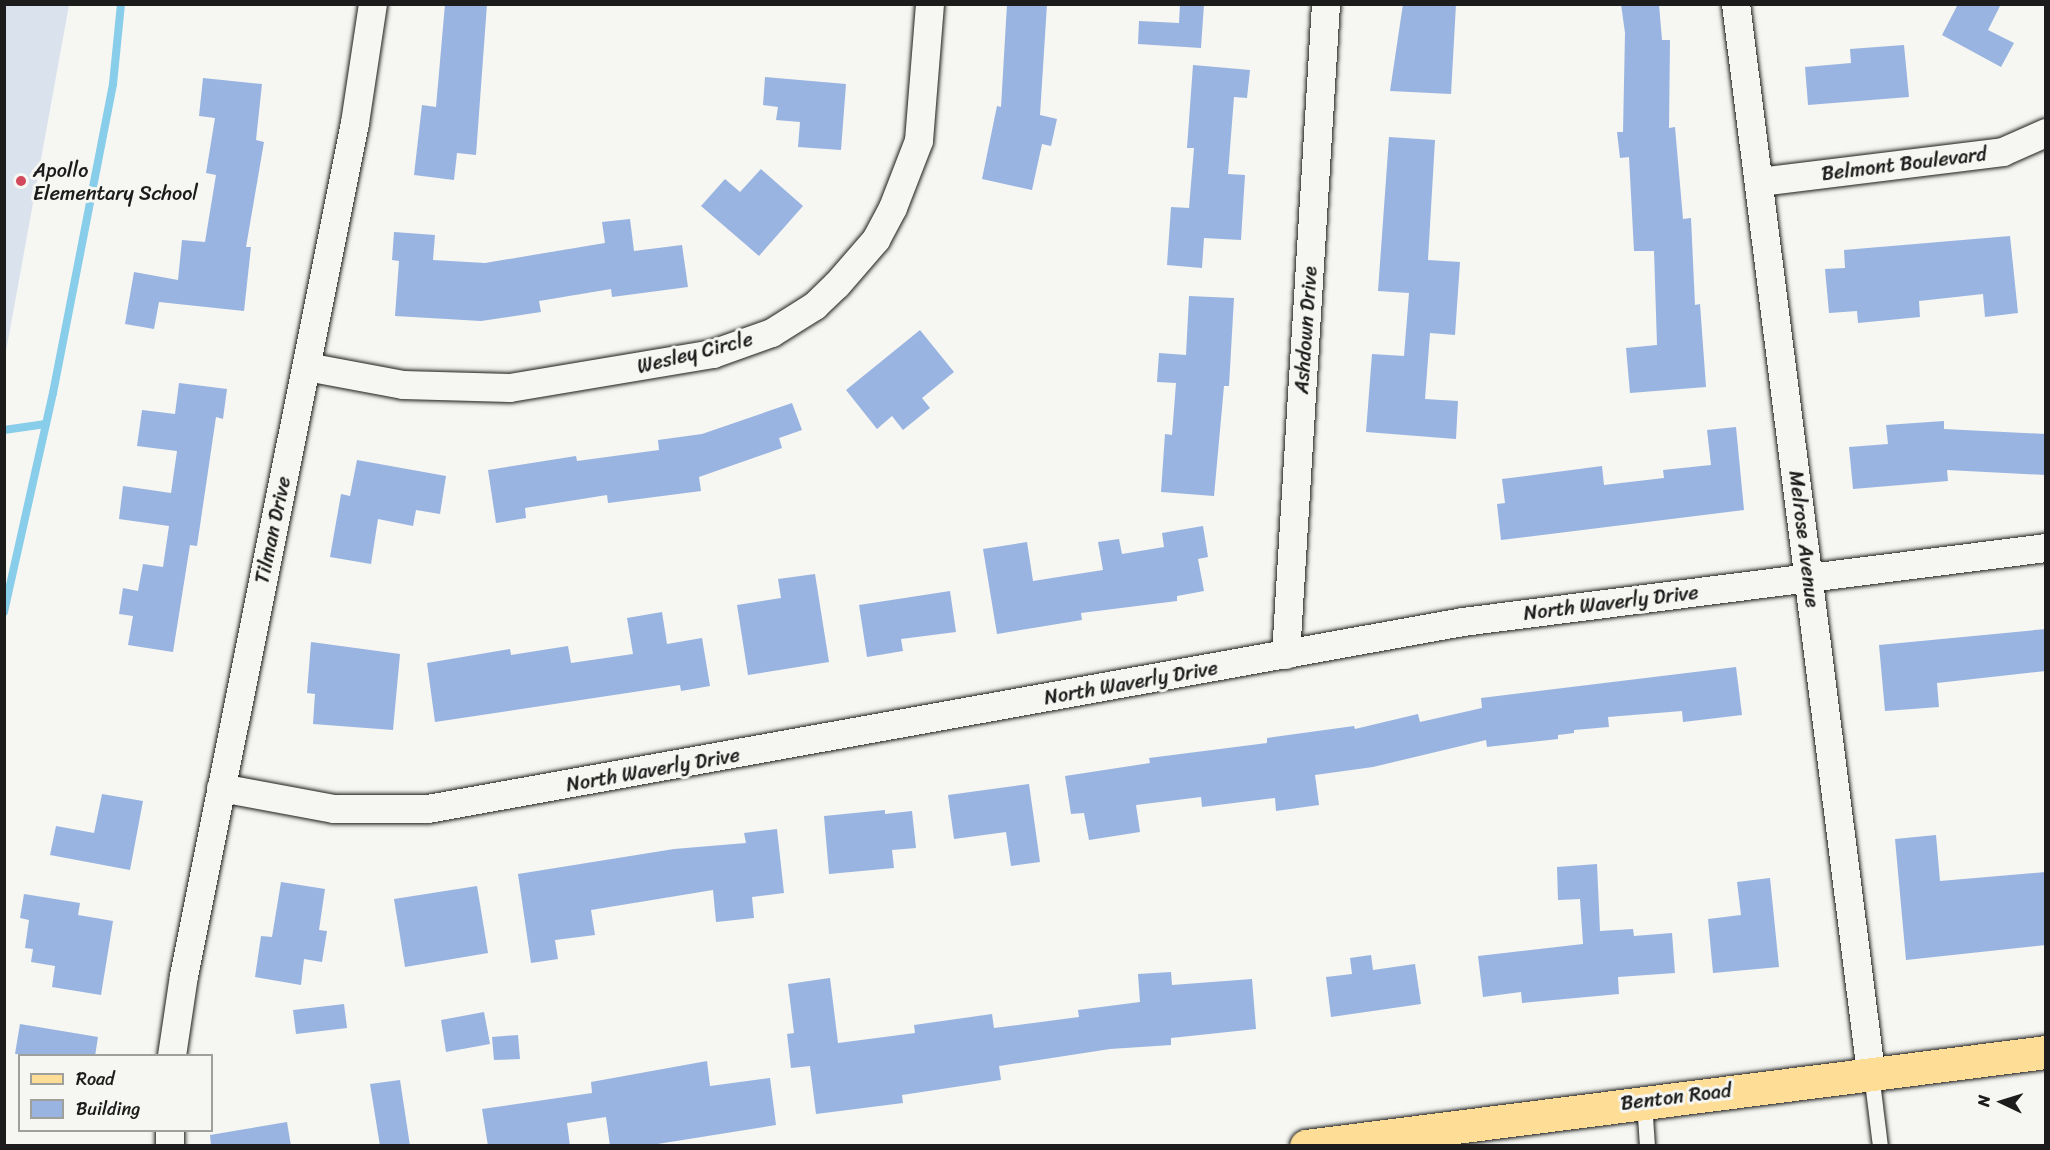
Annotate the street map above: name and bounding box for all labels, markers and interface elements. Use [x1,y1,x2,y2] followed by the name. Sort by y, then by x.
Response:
[1820,142,1988,186] street label: Belmont Boulevard
[33,158,198,205] place label: Apollo Elementary School
[14,174,28,188] marker: Apollo Elementary School
[1290,265,1322,395] street label: Ashdown Drive
[635,327,755,379] street label: Wesley Circle
[1784,469,1824,609] street label: Melrose Avenue
[250,474,296,586] street label: Tilman Drive
[1522,580,1700,626] street label: North Waverly Drive
[1042,656,1220,710] street label: North Waverly Drive
[564,743,742,797] street label: North Waverly Drive
[18,1054,213,1132] legend
[76,1063,115,1095] text: Road
[1972,1072,2032,1132] north arrow
[1619,1078,1733,1116] street label: Benton Road
[76,1093,140,1125] text: Building
[1969,1094,1998,1107] text: N

